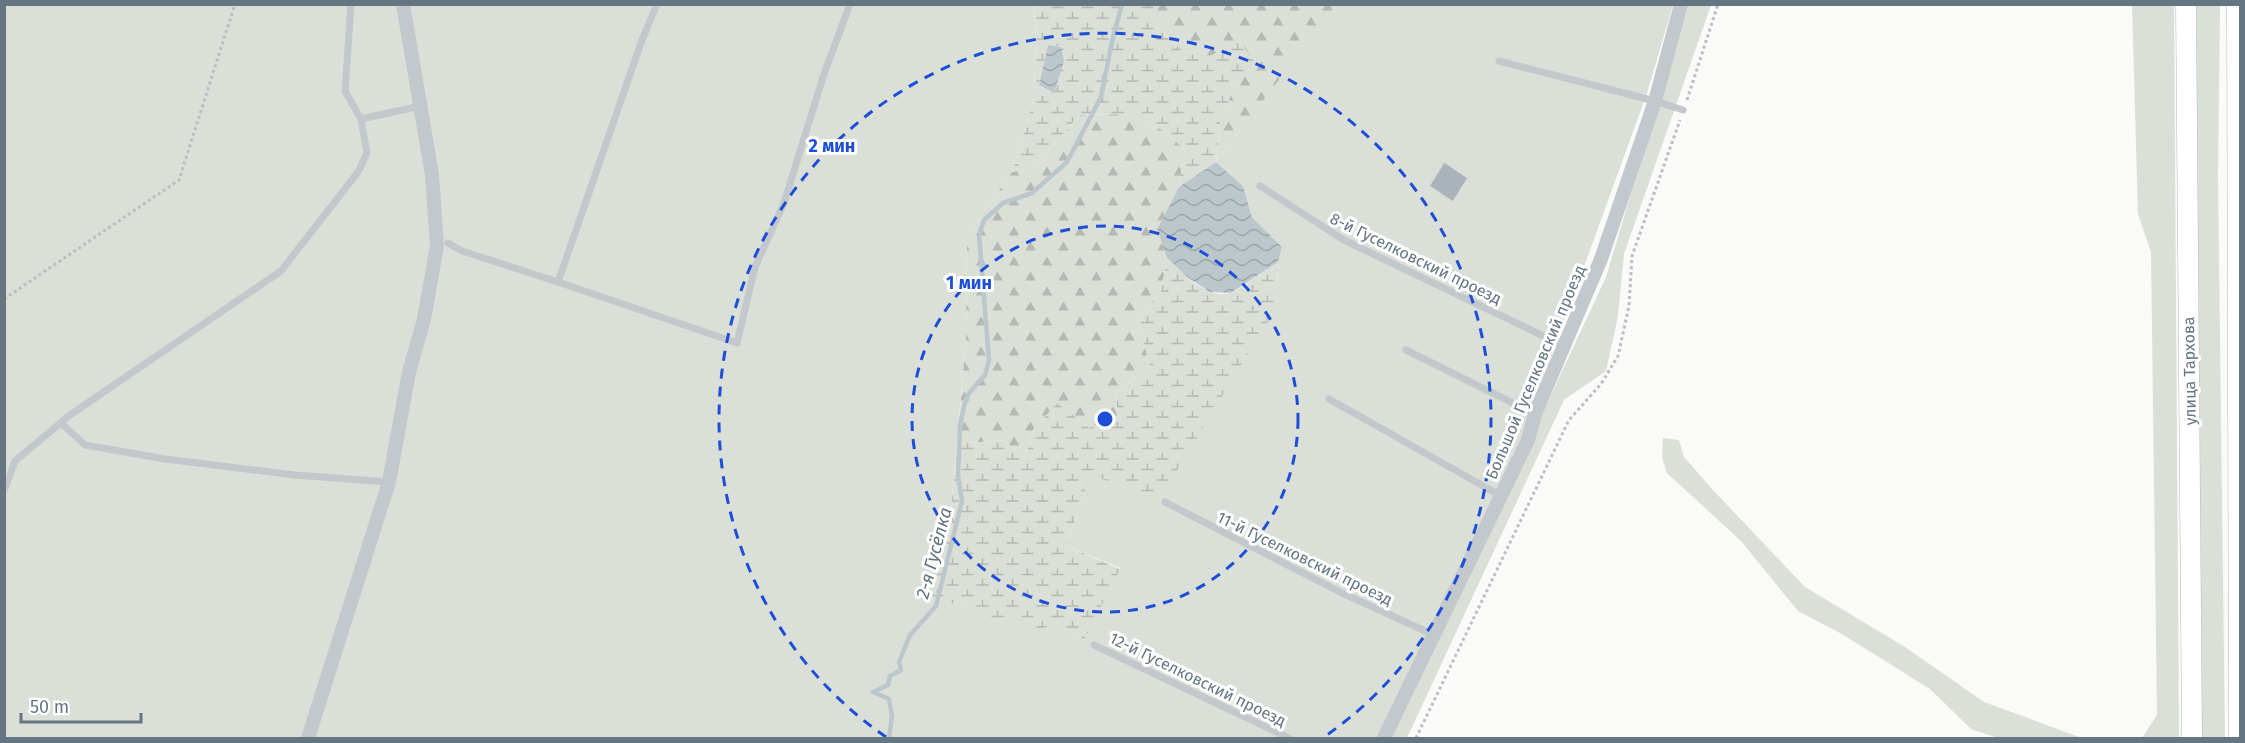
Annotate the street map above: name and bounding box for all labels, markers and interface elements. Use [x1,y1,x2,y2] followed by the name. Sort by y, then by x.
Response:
[809,135,855,157] text: 2 мин
[1327,209,1505,308] street label: 8-й Гуселковский проезд
[1482,262,1589,482] street label: Большой Гуселковский проезд
[946,272,992,294] text: 1 мин
[2179,316,2200,426] street label: улица Тархова
[1095,409,1115,429] centre of rings
[911,505,957,601] water label: 2-я Гусёлка
[1214,508,1396,609] street label: 11-й Гуселковский проезд
[1106,628,1289,731] street label: 12-й Гуселковский проезд
[21,686,141,724] scale bar
[30,696,69,718] text: 50 m

